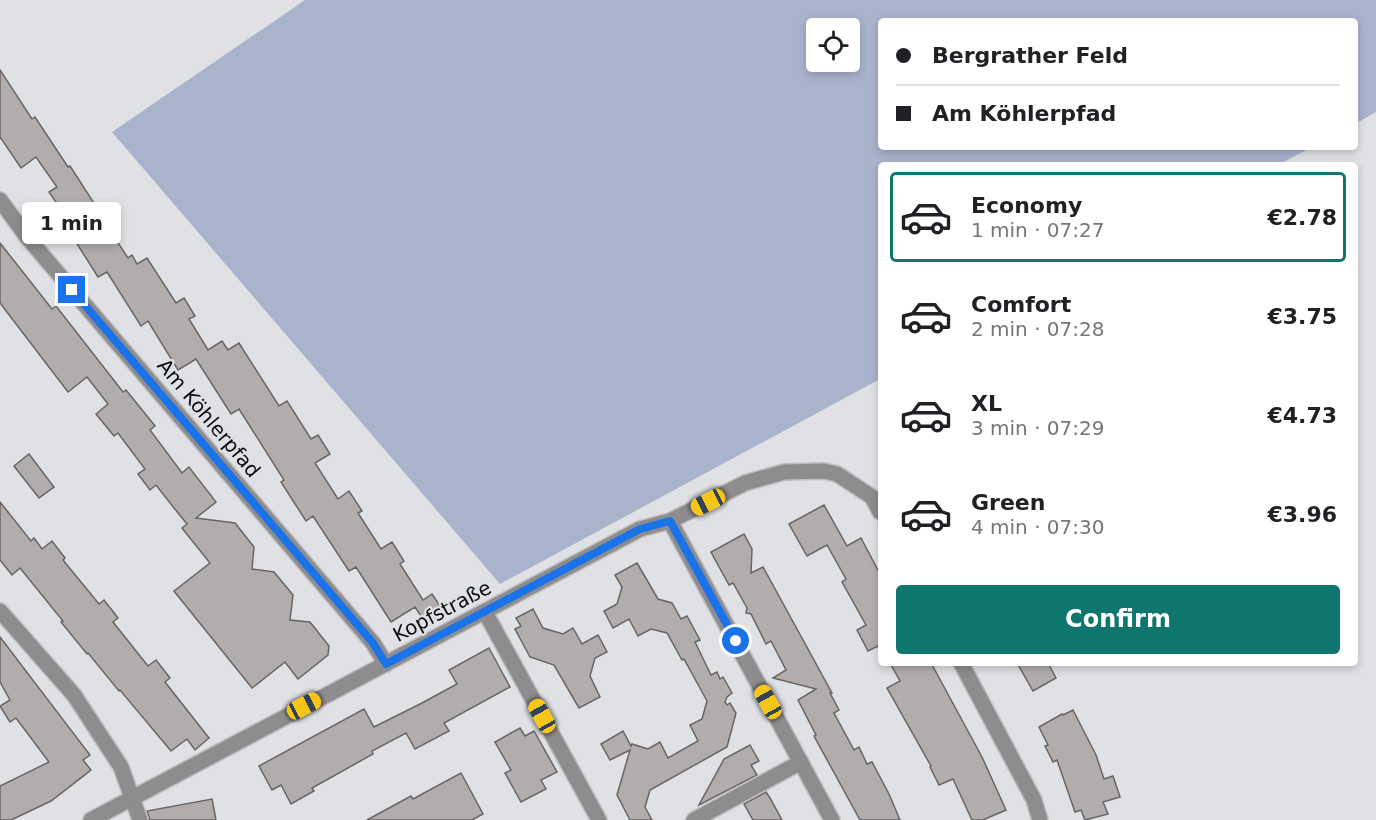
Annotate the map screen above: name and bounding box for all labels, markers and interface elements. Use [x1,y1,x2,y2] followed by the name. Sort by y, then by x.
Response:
[806,18,860,72] map controls
[806,18,860,72] button: locate
[932,43,1128,68] text: Bergrather Feld
[932,101,1116,126] text: Am Köhlerpfad
[899,190,953,244] icon: car
[971,193,1082,218] text: Economy
[22,203,122,245] callout: 1 min
[1267,205,1337,230] text: €2.78
[40,211,103,235] text: 1 min
[971,218,1105,242] text: 1 min · 07:27
[58,276,85,303] route end
[899,289,953,343] icon: car
[971,292,1071,317] text: Comfort
[1267,304,1337,329] text: €3.75
[971,317,1105,341] text: 2 min · 07:28
[152,354,266,482] street label: Am Köhlerpfad
[899,388,953,442] icon: car
[971,391,1002,416] text: XL
[1267,403,1337,428] text: €4.73
[971,416,1105,440] text: 3 min · 07:29
[688,486,728,518] car
[899,487,953,541] icon: car
[971,490,1045,515] text: Green
[1267,502,1337,527] text: €3.96
[971,515,1105,539] text: 4 min · 07:30
[389,575,495,647] street label: Kopfstraße
[896,585,1340,654] button: Confirm
[722,627,749,654] route start
[751,682,785,722] car
[284,690,324,722] car
[525,696,559,736] car

